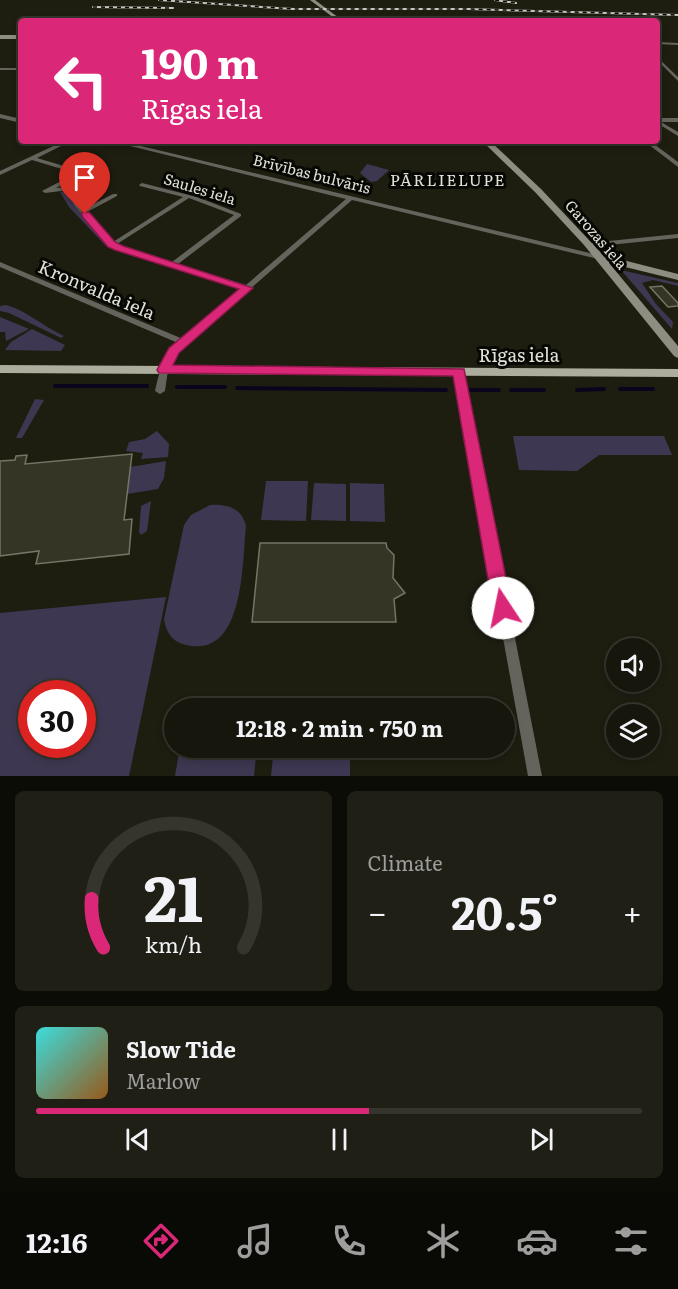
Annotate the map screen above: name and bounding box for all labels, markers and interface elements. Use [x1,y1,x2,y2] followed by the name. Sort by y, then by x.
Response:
[141,30,259,92] text: 190 m
[42,42,120,120] icon: left
[141,87,262,127] text: Rīgas iela
[251,147,373,199] street label: Brīvības bulvāris
[59,152,110,214] pin
[68,161,101,194] icon: arrive
[161,166,240,210] street label: Saules iela
[390,167,506,191] district label: PĀRLIELUPE
[560,194,634,275] street label: Garozas iela
[34,252,160,326] street label: Kronvalda iela
[479,341,560,368] street label: Rīgas iela
[471,576,535,640] position arrow
[606,638,660,758] map controls
[606,638,660,692] button: sound
[18,680,96,758] speed limit sign: 30
[606,704,660,758] button: layers
[236,711,443,744] text: 12:18 · 2 min · 750 m
[368,847,443,877] text: Climate
[144,849,203,941] text: 21
[451,877,558,944] text: 20.5°
[368,886,387,935] text: −
[623,886,642,935] text: +
[145,928,202,960] text: km/h
[126,1032,236,1065] text: Slow Tide
[126,1065,201,1095] text: Marlow
[121,1123,154,1156] icon: previous
[323,1123,356,1156] icon: pause
[525,1123,558,1156] icon: next
[140,1220,182,1262] icon: directions
[234,1220,276,1262] icon: music
[328,1220,370,1262] icon: phone
[422,1220,464,1262] icon: climate
[516,1220,558,1262] icon: car
[610,1220,652,1262] icon: filters
[26,1221,88,1261] text: 12:16

